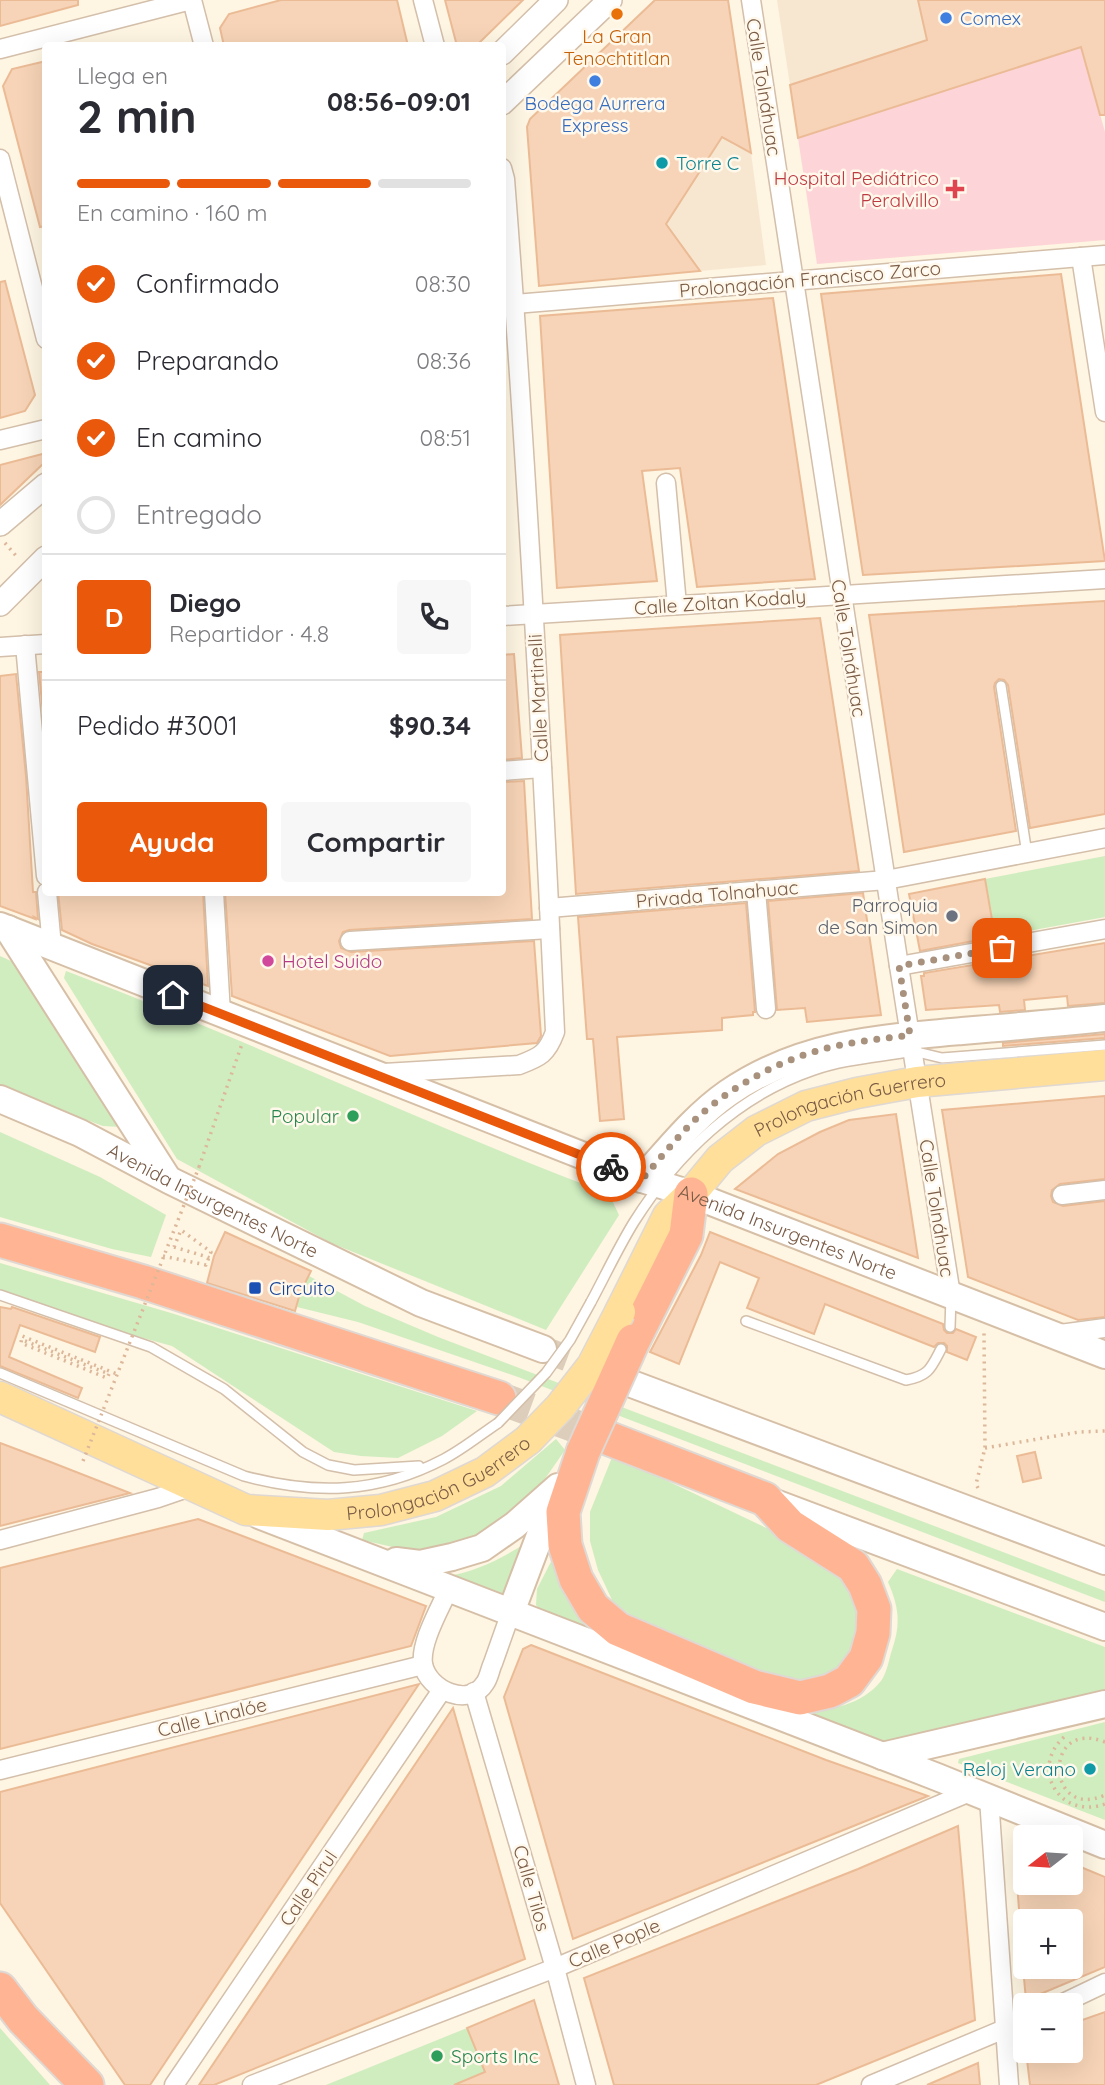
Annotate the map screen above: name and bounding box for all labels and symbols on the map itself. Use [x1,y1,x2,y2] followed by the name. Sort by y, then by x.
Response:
[609,6,625,22] marker: La Gran Tenochtitlan
[960,6,1021,30] place label: Comex
[938,10,954,26] marker: Comex
[741,17,787,158] street label: Calle Tolnáhuac
[564,24,670,70] place label: La Gran Tenochtitlan
[587,73,603,89] marker: Bodega Aurrera Express
[525,91,665,137] place label: Bodega Aurrera Express
[676,151,739,175] place label: Torre C
[654,155,670,171] marker: Torre C
[774,166,939,212] place label: Hospital Pediátrico Peralvillo
[945,179,965,199] marker: Hospital Pediátrico Peralvillo
[678,256,942,302] street label: Prolongación Francisco Zarco
[826,578,872,719] street label: Calle Tolnáhuac
[633,584,807,620] street label: Calle Zoltan Kodaly
[523,633,553,763] street label: Calle Martinelli
[635,875,799,913] street label: Privada Tolnahuac
[818,893,938,939] place label: Parroquia de San Simon
[944,908,960,924] marker: Parroquia de San Simon
[972,918,1032,978] pin
[282,949,382,973] place label: Hotel Suido
[260,953,276,969] marker: Hotel Suido
[143,965,203,1025] pin
[750,1067,947,1142] street label: Prolongación Guerrero
[271,1104,340,1128] place label: Popular
[345,1108,361,1124] marker: Popular
[576,1132,646,1202] courier
[103,1138,322,1263] street label: Avenida Insurgentes Norte
[914,1138,960,1279] street label: Calle Tolnáhuac
[675,1179,900,1285] street label: Avenida Insurgentes Norte
[269,1276,335,1300] place label: Circuito
[247,1280,263,1296] marker: Circuito
[345,1431,535,1525] street label: Prolongación Guerrero
[155,1692,269,1742] street label: Calle Linalóe
[963,1757,1076,1781] place label: Reloj Verano
[1082,1761,1098,1777] marker: Reloj Verano
[1013,1825,1083,1895] north arrow
[508,1842,556,1934] street label: Calle Tilos
[274,1846,342,1930] street label: Calle Pirul
[564,1913,664,1973] street label: Calle Pople
[451,2044,539,2068] place label: Sports Inc
[429,2048,445,2064] marker: Sports Inc

